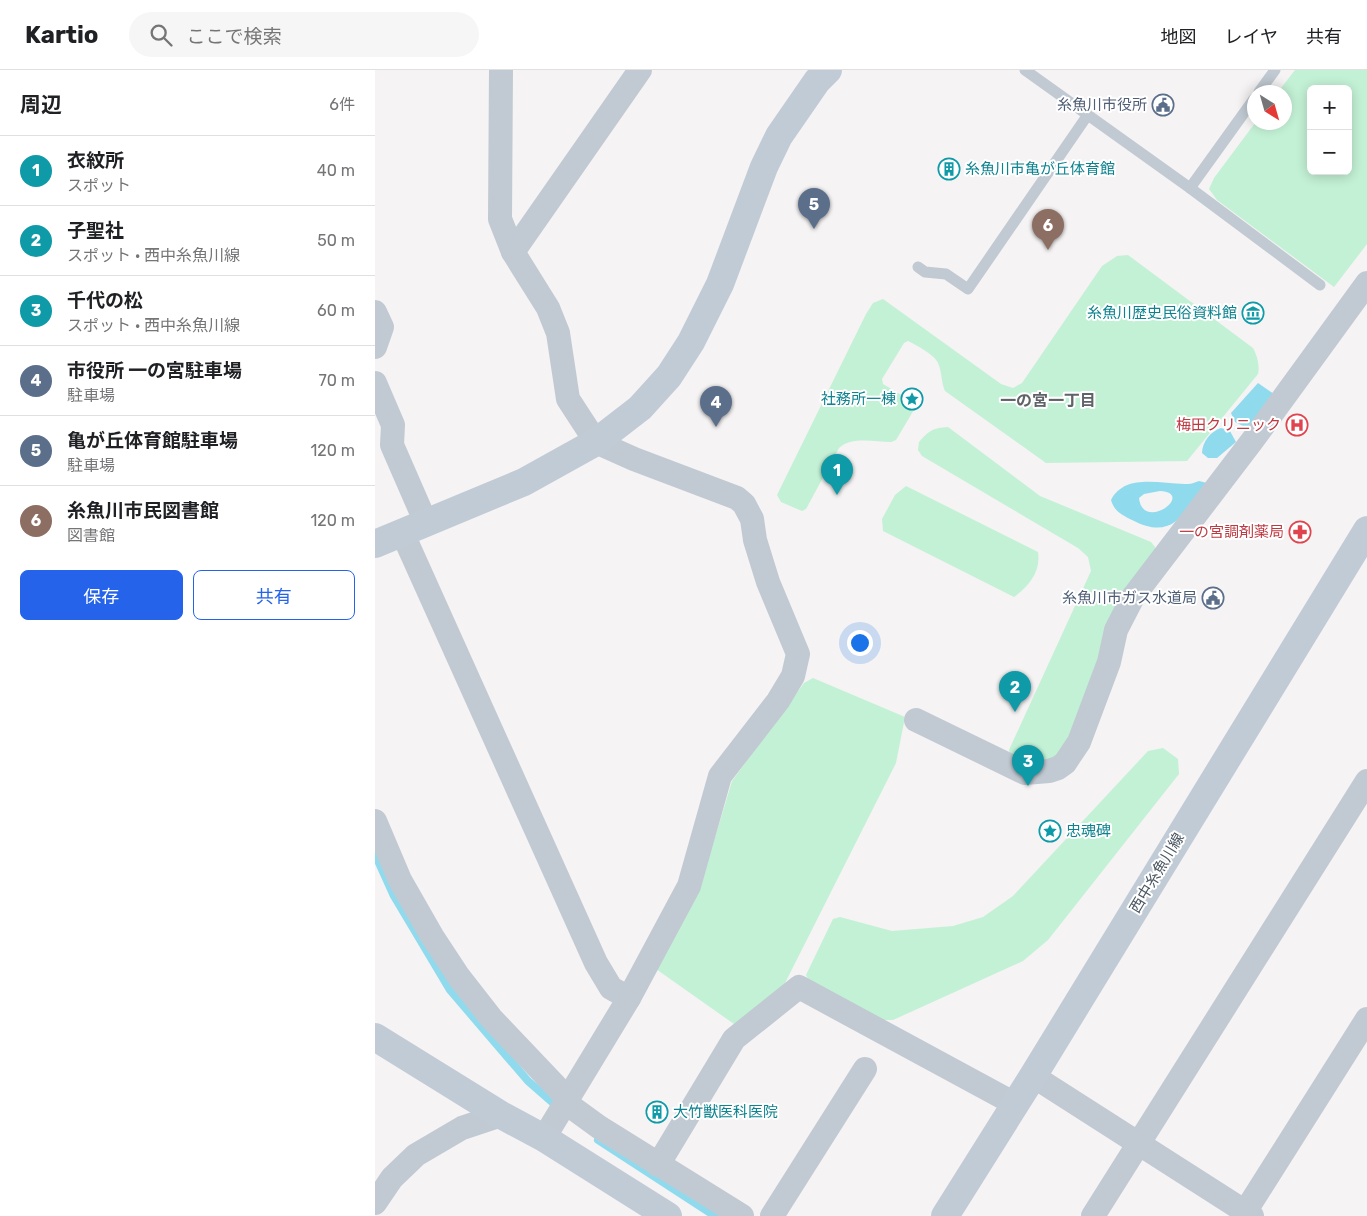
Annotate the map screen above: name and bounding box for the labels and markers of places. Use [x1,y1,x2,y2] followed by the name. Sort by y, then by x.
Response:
[1151,93,1175,117] public building icon: 糸魚川市役所
[1057,96,1147,114] place label: 糸魚川市役所
[937,157,961,181] building icon: 糸魚川市亀が丘体育館
[965,160,1115,178] place label: 糸魚川市亀が丘体育館
[798,188,830,229] pin: 5
[1032,209,1064,250] pin: 6
[1241,301,1265,325] museum icon: 糸魚川歴史民俗資料館
[1087,304,1237,322] place label: 糸魚川歴史民俗資料館
[700,386,732,427] pin: 4
[900,387,924,411] place icon: 社務所一棟
[821,390,896,408] place label: 社務所一棟
[1285,413,1309,437] hospital icon: 梅田クリニック
[1176,416,1281,434] place label: 梅田クリニック
[821,454,853,495] pin: 1
[1288,520,1312,544] pharmacy icon: 一の宮調剤薬局
[1179,523,1284,541] place label: 一の宮調剤薬局
[1201,586,1225,610] public building icon: 糸魚川市ガス水道局
[1062,589,1197,607] place label: 糸魚川市ガス水道局
[999,671,1031,712] pin: 2
[1012,745,1044,786] pin: 3
[1038,819,1062,843] place icon: 忠魂碑
[1066,822,1111,840] place label: 忠魂碑
[645,1100,669,1124] building icon: 大竹獣医科医院
[673,1103,778,1121] place label: 大竹獣医科医院

